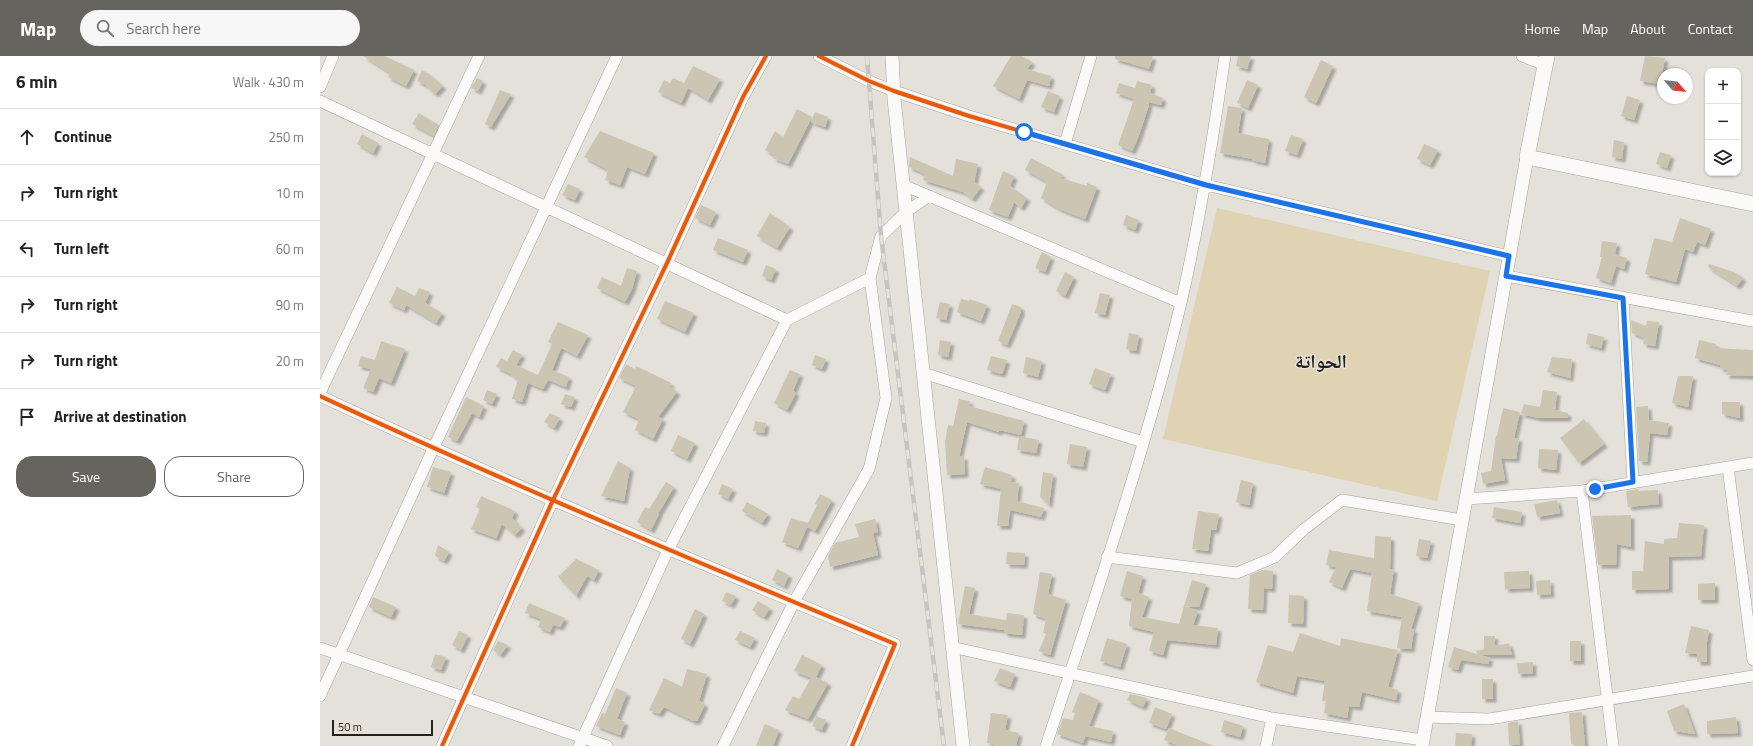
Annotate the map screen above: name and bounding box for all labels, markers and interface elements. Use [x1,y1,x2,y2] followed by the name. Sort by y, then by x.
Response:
[80,10,360,46] search box
[20,14,56,43] text: Map
[94,17,116,39] icon: search
[126,17,201,40] text: Search here
[1525,18,1560,39] text: Home
[1582,18,1608,39] text: Map
[1630,18,1666,39] text: About
[1688,18,1733,39] text: Contact
[1657,68,1693,104] north arrow
[1705,68,1741,176] map controls
[1705,68,1741,104] button: +
[16,69,57,95] text: 6 min
[233,72,304,92] text: Walk · 430 m
[1705,104,1741,140] button: −
[1015,123,1033,141] route start
[54,125,112,148] text: Continue
[16,126,38,148] icon: ahead
[268,127,304,147] text: 250 m
[1705,140,1741,176] button: layers
[54,181,118,204] text: Turn right
[16,182,38,204] icon: right
[276,183,304,203] text: 10 m
[54,237,109,260] text: Turn left
[16,238,38,260] icon: left
[276,239,304,259] text: 60 m
[54,293,118,316] text: Turn right
[16,294,38,316] icon: right
[276,295,304,315] text: 90 m
[1295,346,1347,375] district label: الحواتة
[54,349,118,372] text: Turn right
[16,350,38,372] icon: right
[276,351,304,371] text: 20 m
[54,405,187,428] text: Arrive at destination
[16,406,38,428] icon: arrive
[16,456,156,497] button: Save
[164,456,304,497] button: Share
[1586,480,1604,498] route end
[332,718,433,737] scale bar
[338,719,362,735] text: 50 m

